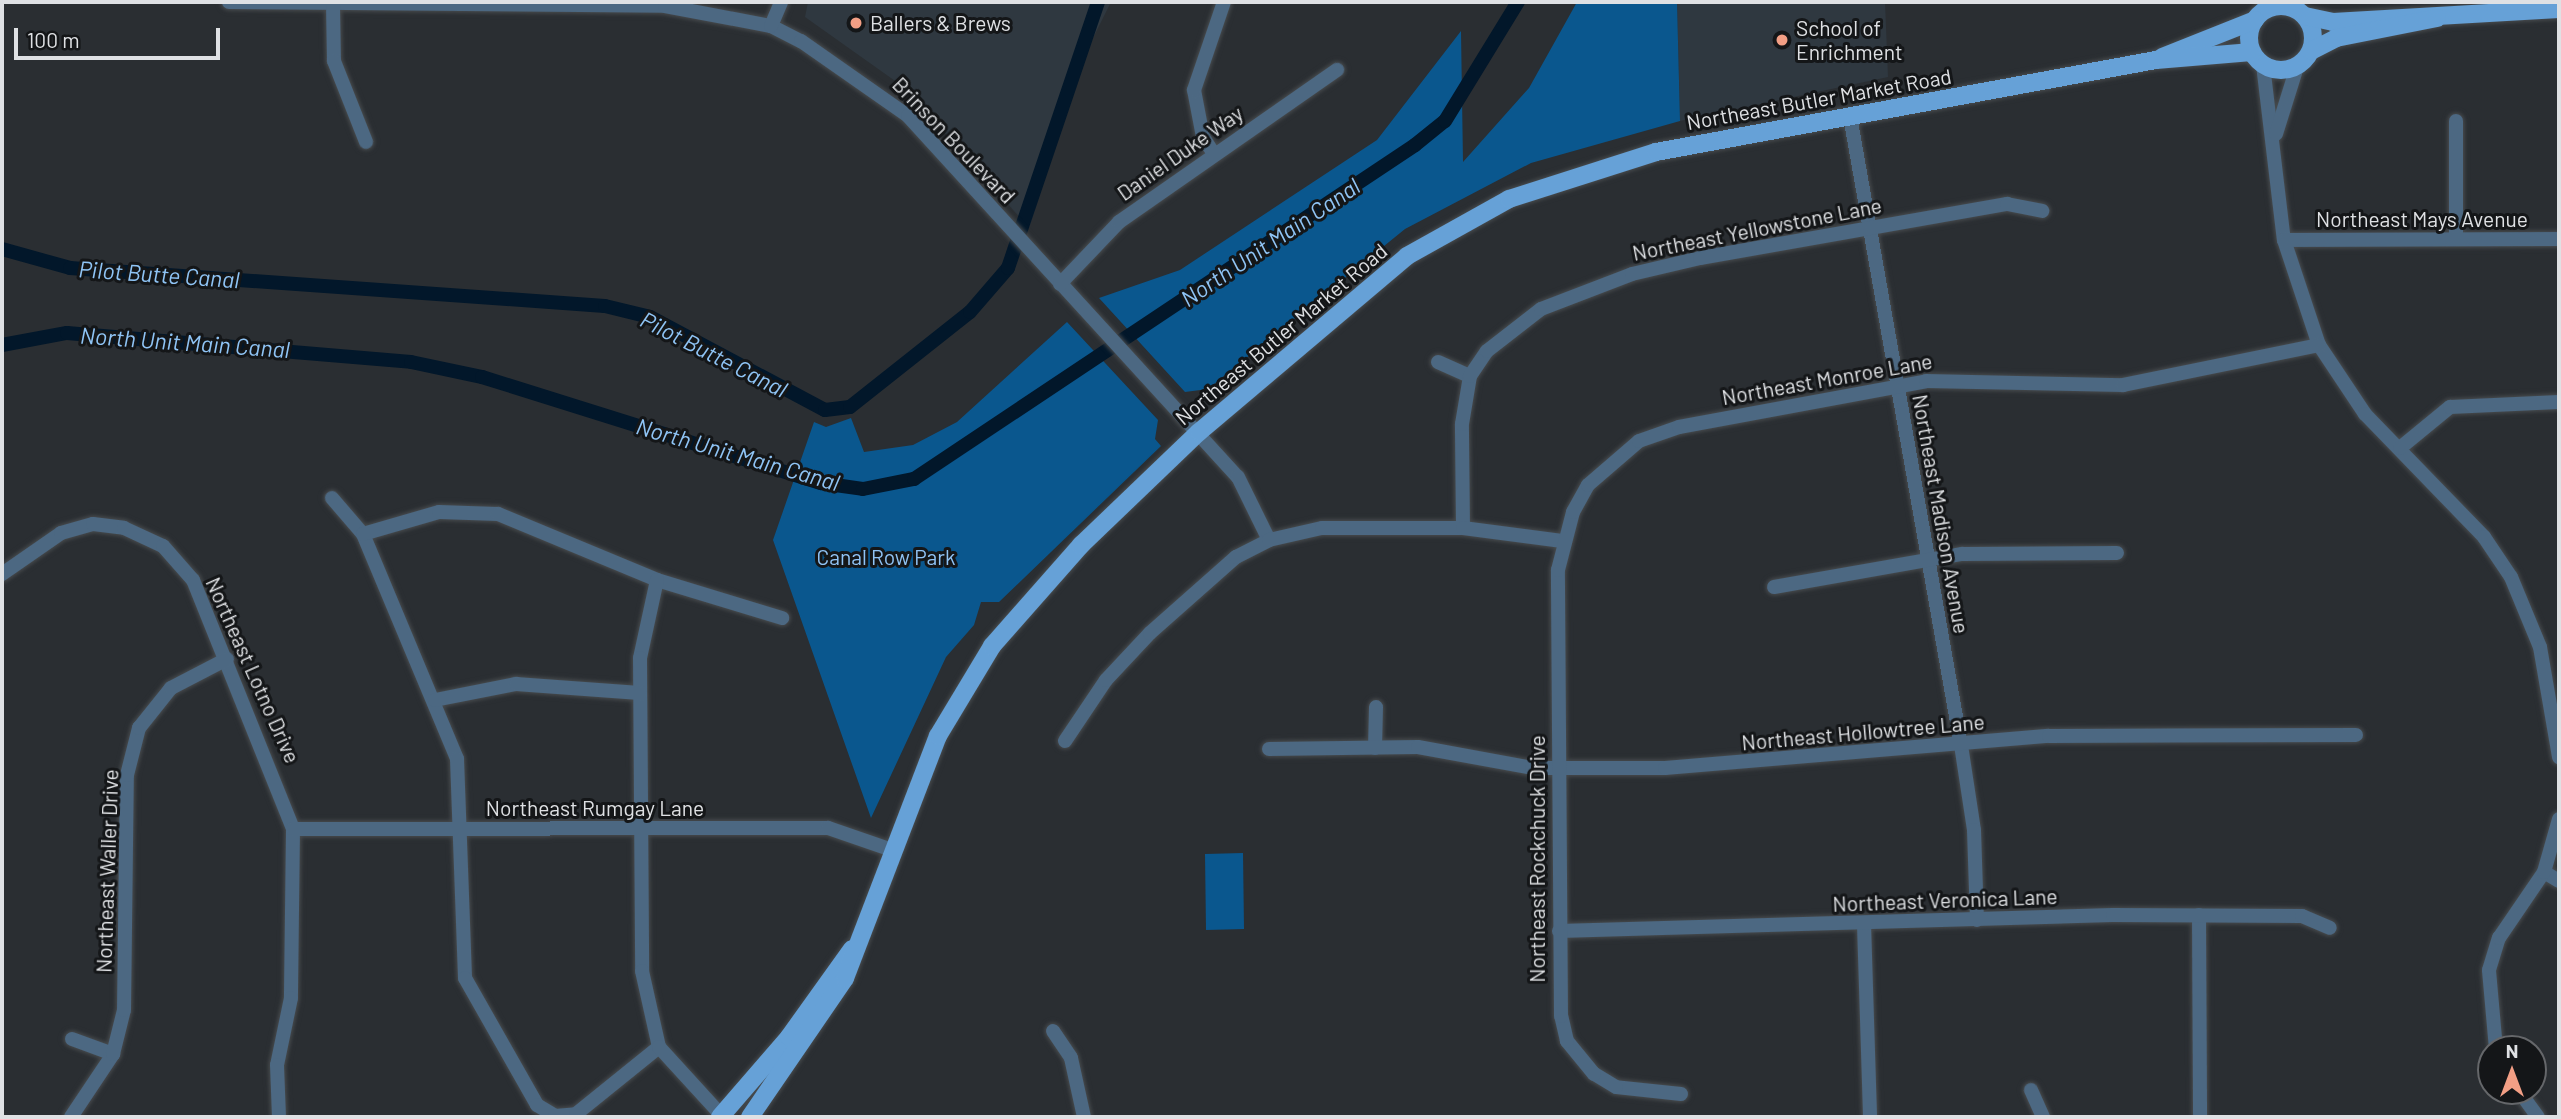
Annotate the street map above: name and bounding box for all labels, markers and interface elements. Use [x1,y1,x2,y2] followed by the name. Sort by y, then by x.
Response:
[870,10,1011,36] place label: Ballers & Brews
[18,14,224,58] scale bar
[848,15,864,31] marker: Ballers & Brews
[1796,15,1903,65] place label: School of Enrichment
[27,27,80,52] text: 100 m
[1774,32,1790,48] marker: School of Enrichment
[1685,63,1953,135] street label: Northeast Butler Market Road
[887,72,1021,208] street label: Brinson Boulevard
[1112,100,1248,206] street label: Daniel Duke Way
[1175,172,1365,312] water label: North Unit Main Canal
[1630,192,1884,266] street label: Northeast Yellowstone Lane
[2316,206,2528,232] street label: Northeast Mays Avenue
[1170,238,1392,430] street label: Northeast Butler Market Road
[78,255,240,293] water label: Pilot Butte Canal
[636,305,792,403] water label: Pilot Butte Canal
[79,321,291,363] water label: North Unit Main Canal
[1720,348,1934,410] street label: Northeast Monroe Lane
[1908,392,1974,636] street label: Northeast Madison Avenue
[633,412,843,496] water label: North Unit Main Canal
[817,544,955,570] park label: Canal Row Park
[201,573,305,767] street label: Northeast Lotno Drive
[1740,709,1986,755] street label: Northeast Hollowtree Lane
[1524,735,1550,983] street label: Northeast Rockchuck Drive
[91,769,123,973] street label: Northeast Waller Drive
[486,795,704,821] street label: Northeast Rumgay Lane
[1832,883,2058,917] street label: Northeast Veronica Lane
[2477,1035,2547,1105] north arrow
[2506,1039,2518,1062] text: N

